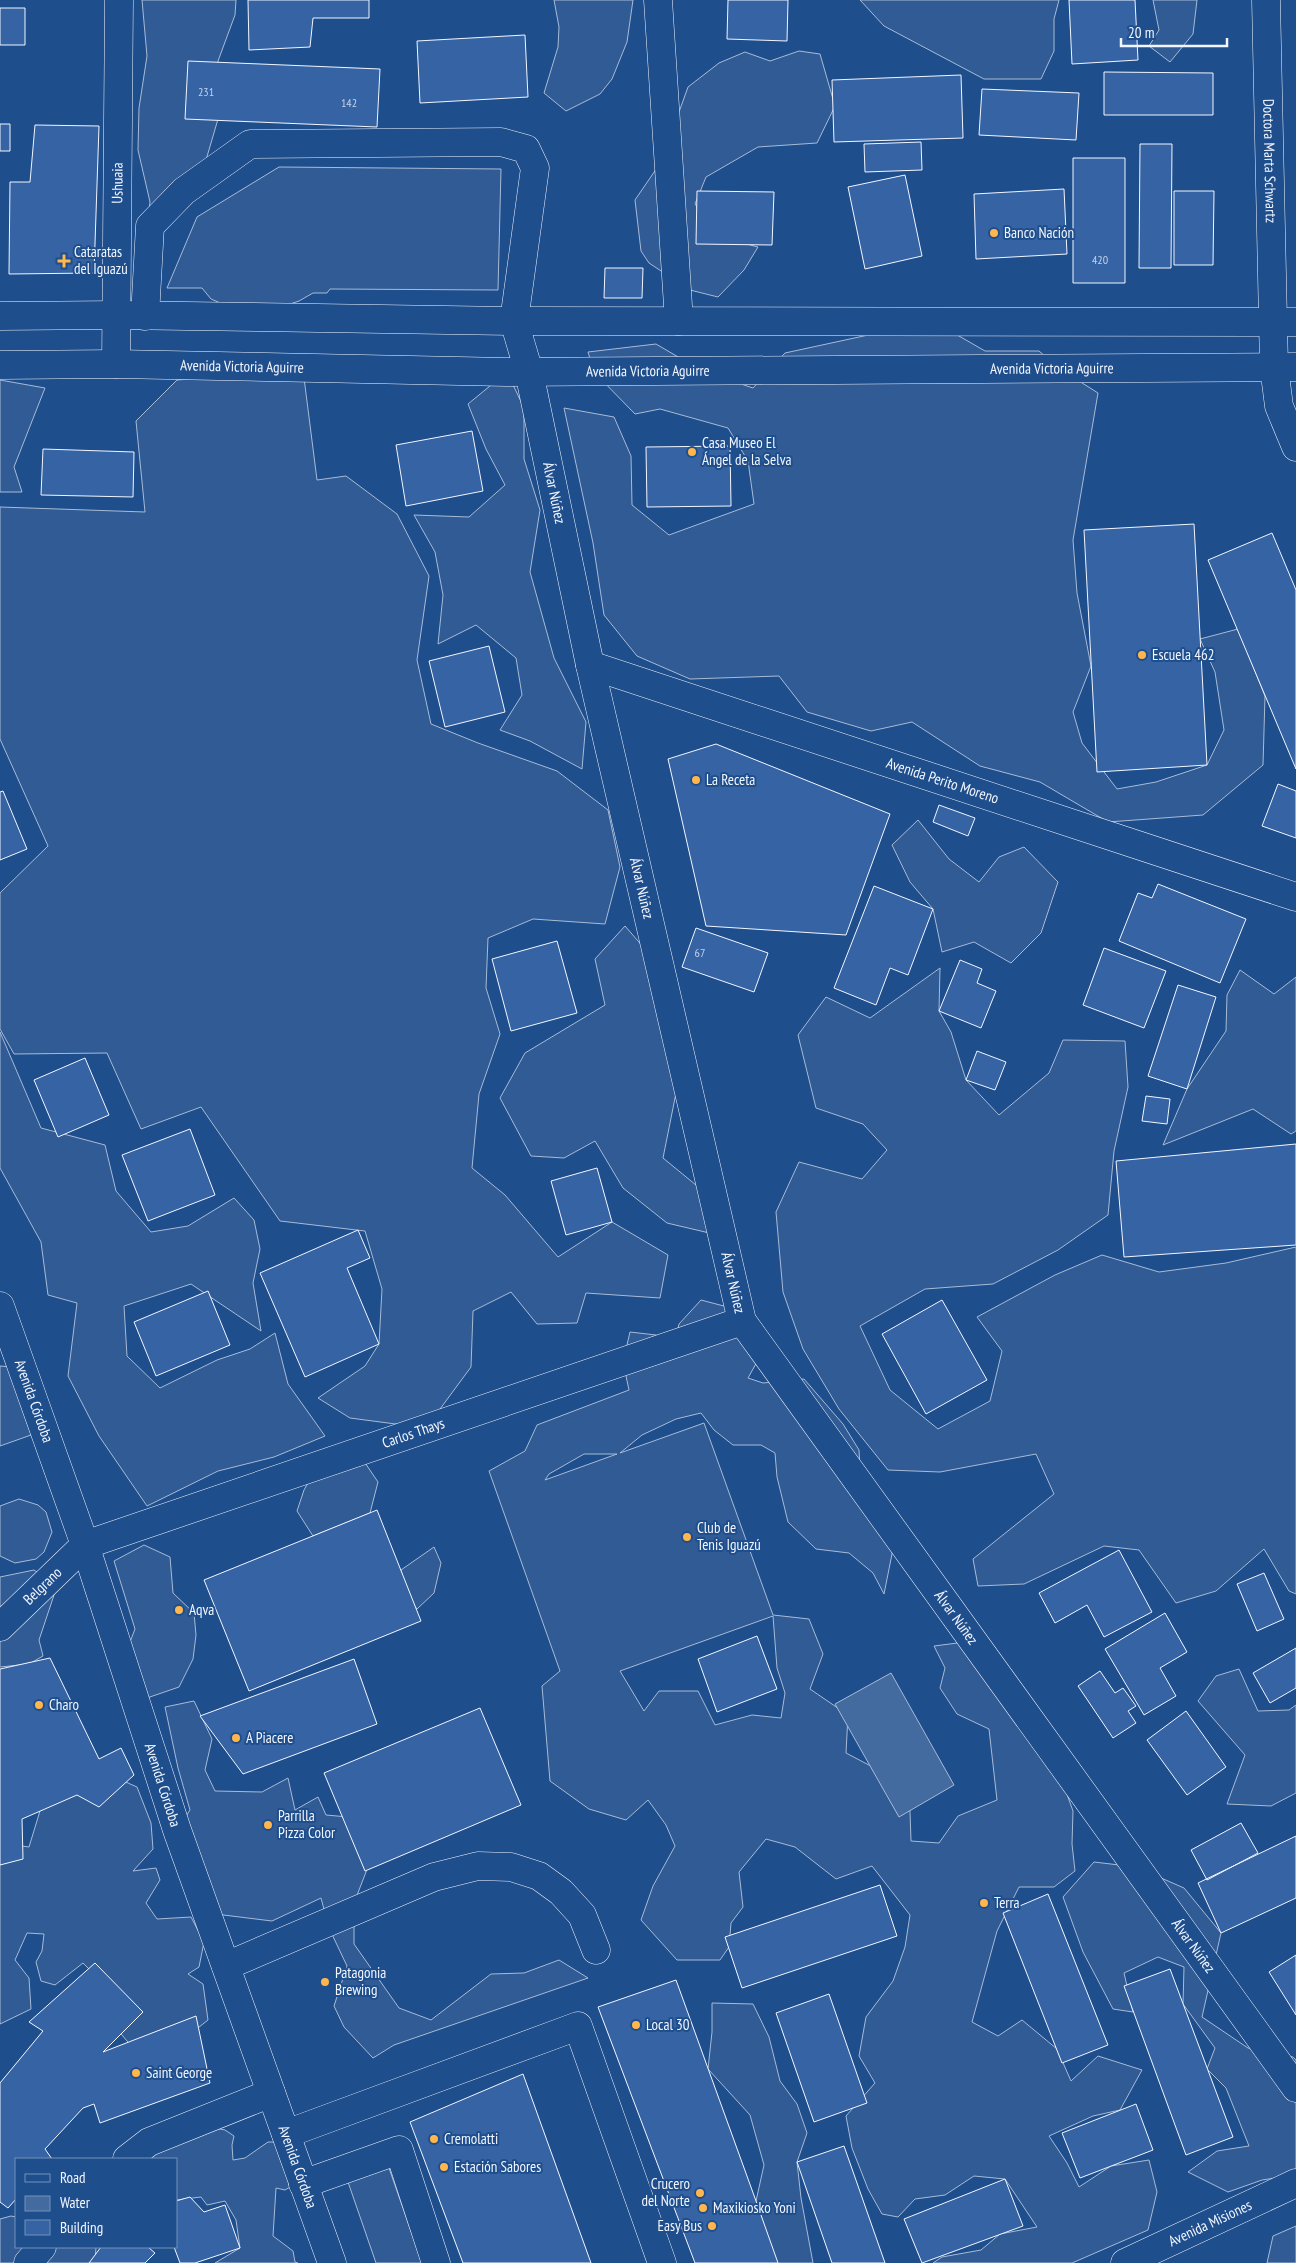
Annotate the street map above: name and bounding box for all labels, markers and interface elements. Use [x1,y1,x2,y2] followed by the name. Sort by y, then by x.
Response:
[1121,15,1227,47] scale bar
[1128,23,1154,42] text: 20 m
[198,84,214,99] house number: 231
[341,95,357,110] house number: 142
[1259,99,1281,223] street label: Doctora Marta Schwartz
[107,162,127,204] street label: Ushuaia
[1004,223,1074,242] place label: Banco Nación
[988,227,1000,239] marker: Banco Nación
[74,242,128,278] place label: Cataratas del Iguazú
[1092,252,1108,267] house number: 420
[58,255,70,267] marker: Cataratas del Iguazú
[180,355,304,377] street label: Avenida Victoria Aguirre
[990,358,1114,378] street label: Avenida Victoria Aguirre
[586,361,710,380] street label: Avenida Victoria Aguirre
[702,433,792,469] place label: Casa Museo El Ángel de la Selva
[686,446,698,458] marker: Casa Museo El Ángel de la Selva
[539,460,570,525] street label: Álvar Núñez
[1152,645,1214,664] place label: Escuela 462
[1136,649,1148,661] marker: Escuela 462
[884,753,1001,808] street label: Avenida Perito Moreno
[706,770,755,789] place label: La Receta
[690,774,702,786] marker: La Receta
[626,856,659,921] street label: Álvar Núñez
[695,945,705,960] house number: 67
[717,1250,750,1315] street label: Álvar Núñez
[11,1357,58,1445] street label: Avenida Córdoba
[379,1413,447,1452] street label: Carlos Thays
[697,1518,761,1554] place label: Club de Tenis Iguazú
[681,1531,693,1543] marker: Club de Tenis Iguazú
[19,1563,65,1609] street label: Belgrano
[931,1586,983,1648] street label: Álvar Núñez
[189,1600,214,1619] place label: Aqva
[173,1604,185,1616] marker: Aqva
[49,1695,79,1714] place label: Charo
[33,1699,45,1711] marker: Charo
[246,1728,293,1747] place label: A Piacere
[230,1732,242,1744] marker: A Piacere
[141,1741,185,1829] street label: Avenida Córdoba
[278,1806,336,1842] place label: Parrilla Pizza Color
[262,1819,274,1831] marker: Parrilla Pizza Color
[994,1893,1020,1912] place label: Terra
[978,1897,990,1909] marker: Terra
[1168,1915,1220,1976] street label: Álvar Núñez
[335,1963,386,1999] place label: Patagonia Brewing
[319,1976,331,1988] marker: Patagonia Brewing
[646,2015,690,2034] place label: Local 30
[630,2019,642,2031] marker: Local 30
[146,2063,212,2082] place label: Saint George
[130,2067,142,2079] marker: Saint George
[275,2123,322,2211] street label: Avenida Córdoba
[444,2129,498,2148] place label: Cremolatti
[428,2133,440,2145] marker: Cremolatti
[454,2157,541,2176] place label: Estación Sabores
[15,2158,178,2248] legend
[438,2161,450,2173] marker: Estación Sabores
[60,2168,86,2187] text: Road
[641,2174,690,2210] place label: Crucero del Norte
[694,2187,706,2199] marker: Crucero del Norte
[60,2193,91,2212] text: Water
[1165,2195,1255,2250] street label: Avenida Misiones
[713,2198,796,2217] place label: Maxikiosko Yoni
[697,2202,709,2214] marker: Maxikiosko Yoni
[657,2216,702,2235] place label: Easy Bus
[60,2218,103,2237] text: Building
[706,2220,718,2232] marker: Easy Bus

